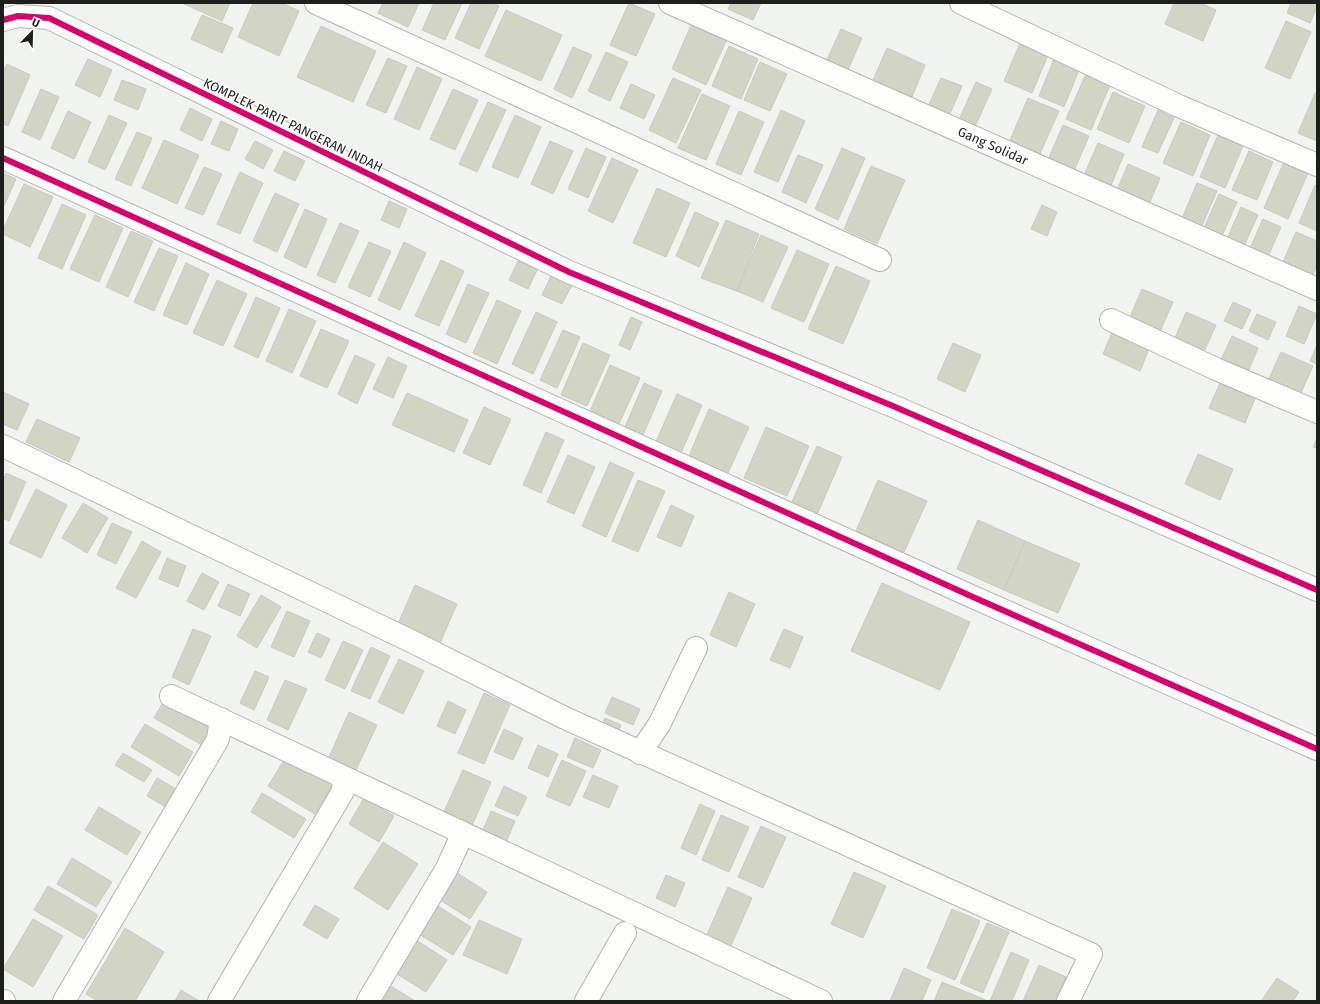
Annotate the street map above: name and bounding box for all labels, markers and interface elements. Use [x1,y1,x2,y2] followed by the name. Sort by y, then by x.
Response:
[12,12,52,52] north arrow
[30,16,42,31] text: U
[201,75,385,175] street label: KOMPLEK PARIT PANGERAN INDAH
[956,124,1030,168] street label: Gang Solidar

